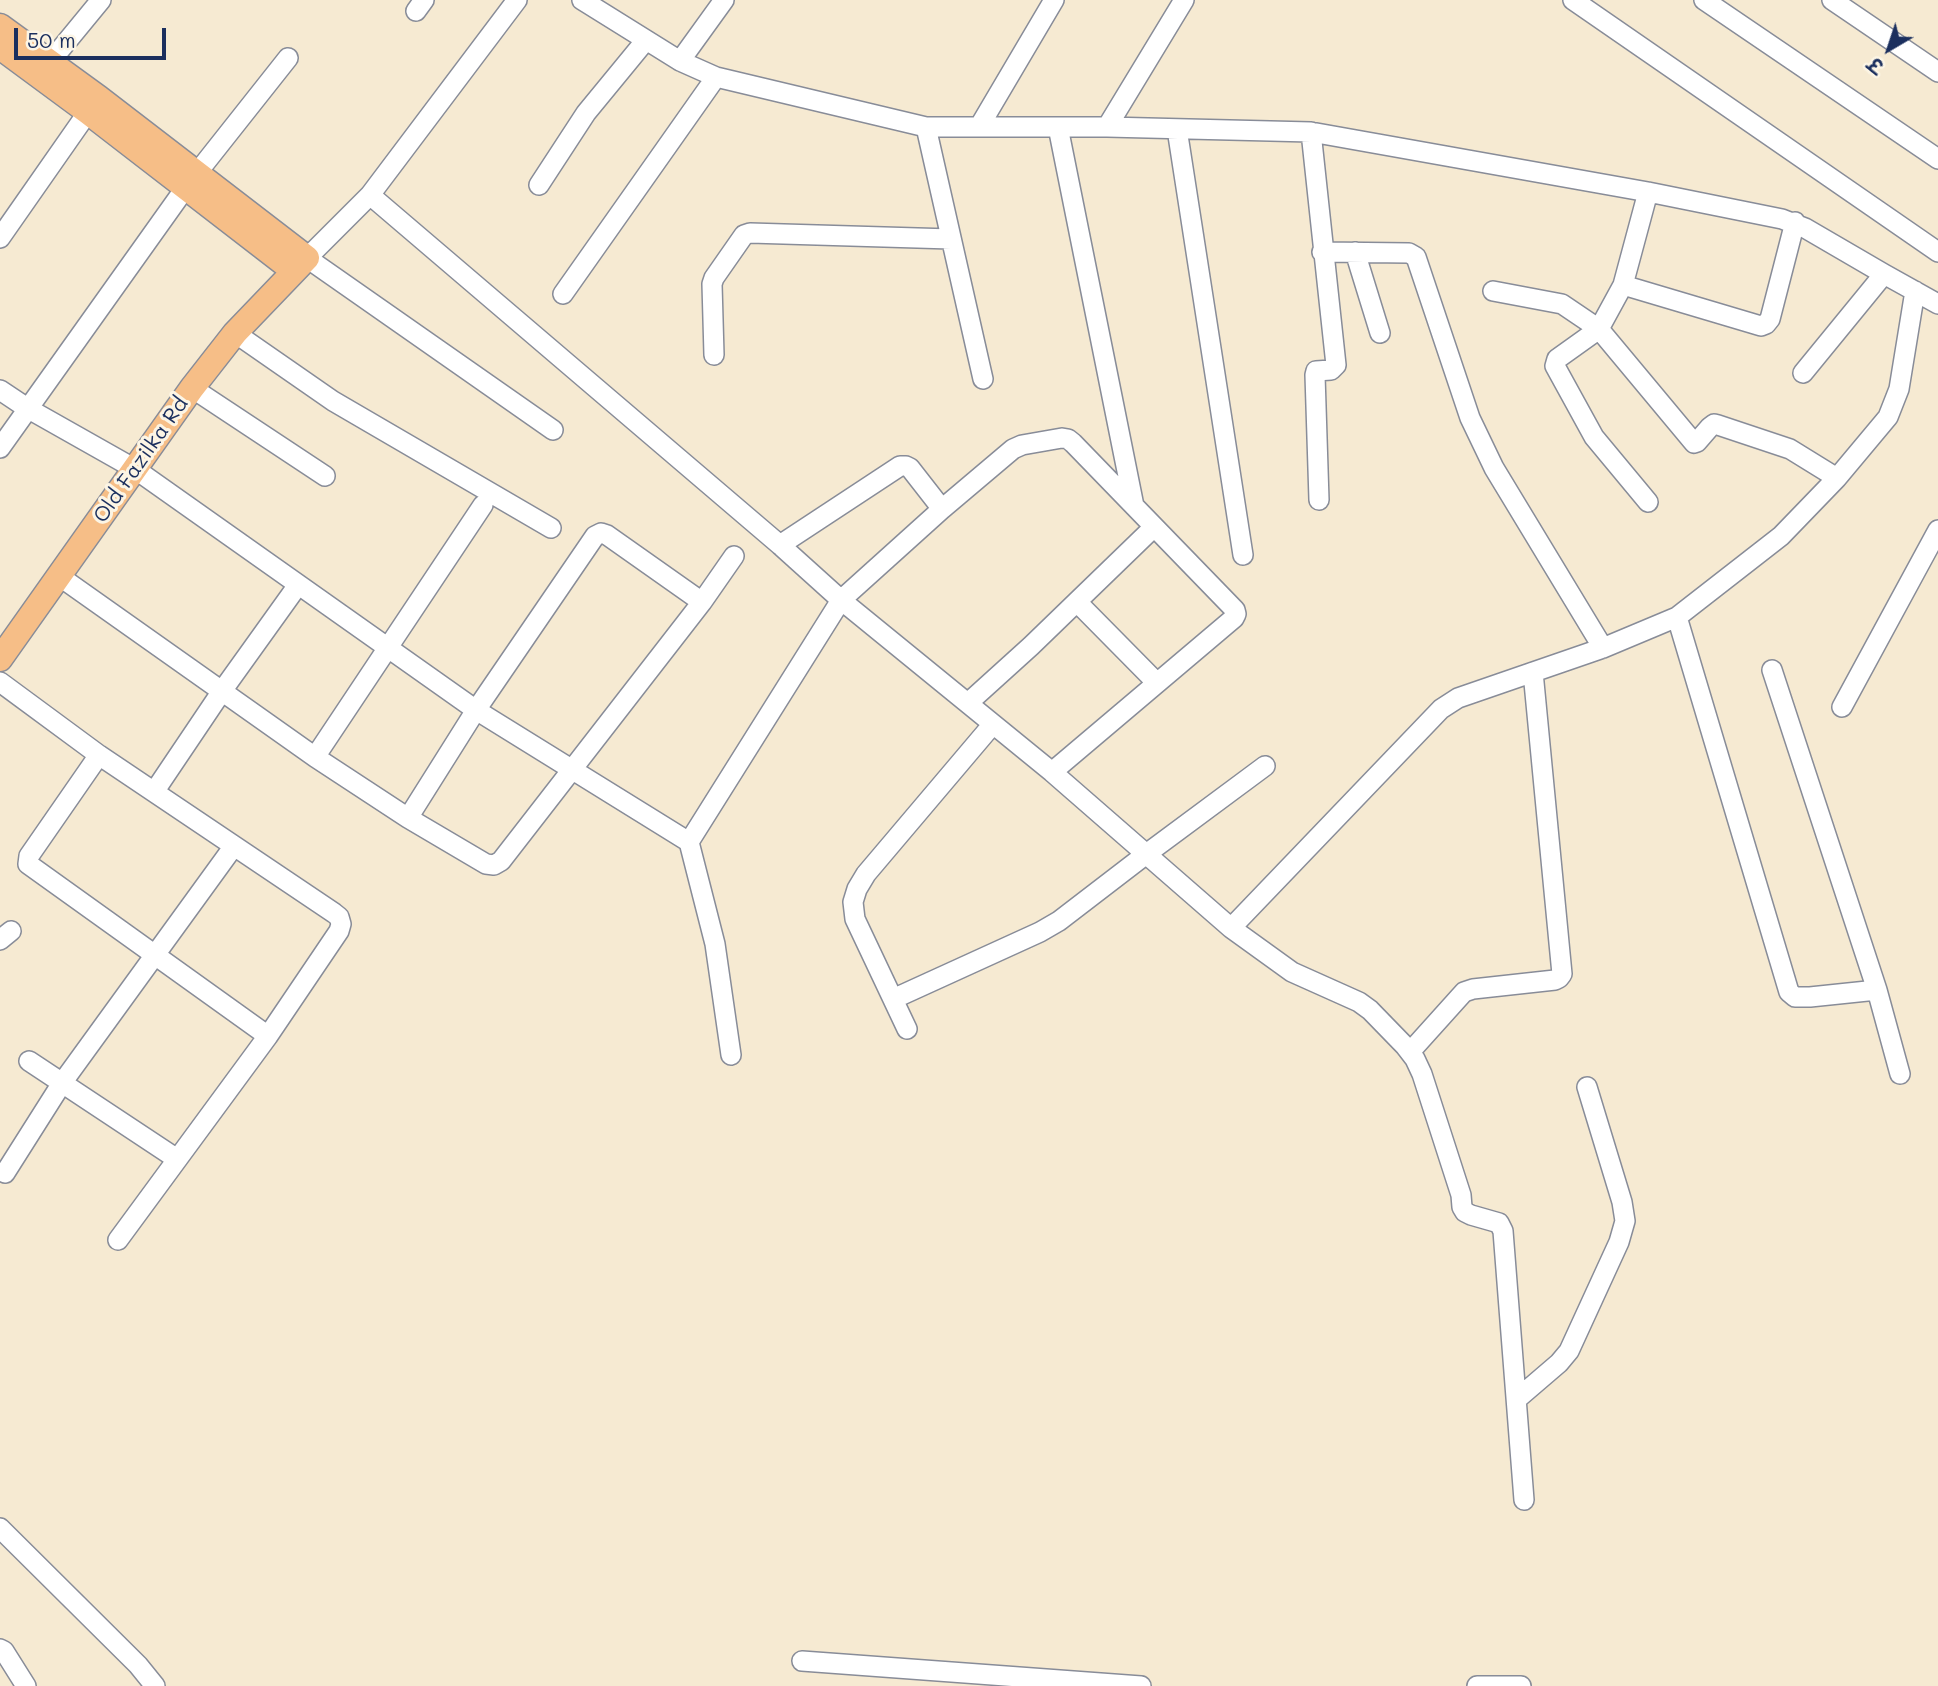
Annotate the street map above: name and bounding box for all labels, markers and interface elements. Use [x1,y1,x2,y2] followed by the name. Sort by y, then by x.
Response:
[18,14,170,58] scale bar
[1854,14,1924,84] north arrow
[27,26,76,53] text: 50 m
[1863,52,1888,79] text: उ
[88,392,194,528] street label: Old Fazilka Rd

